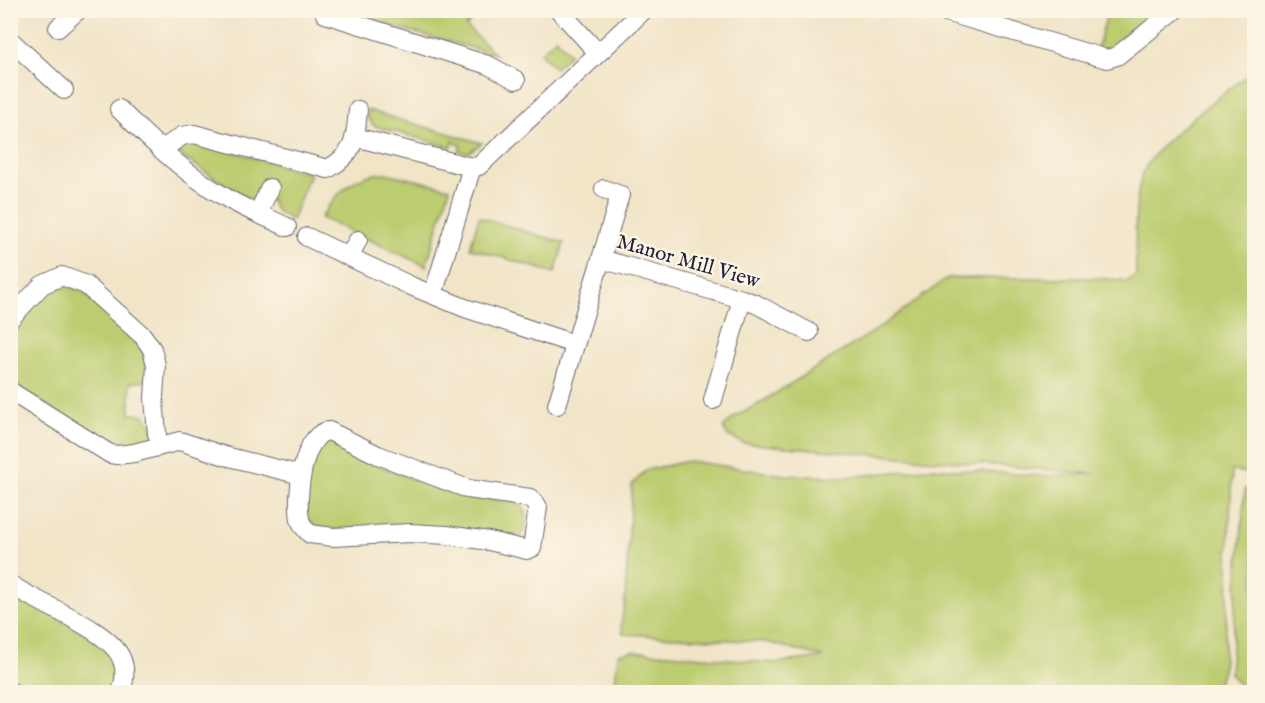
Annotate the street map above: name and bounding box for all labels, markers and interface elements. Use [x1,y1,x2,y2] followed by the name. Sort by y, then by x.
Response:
[613,229,764,296] street label: Manor Mill View

